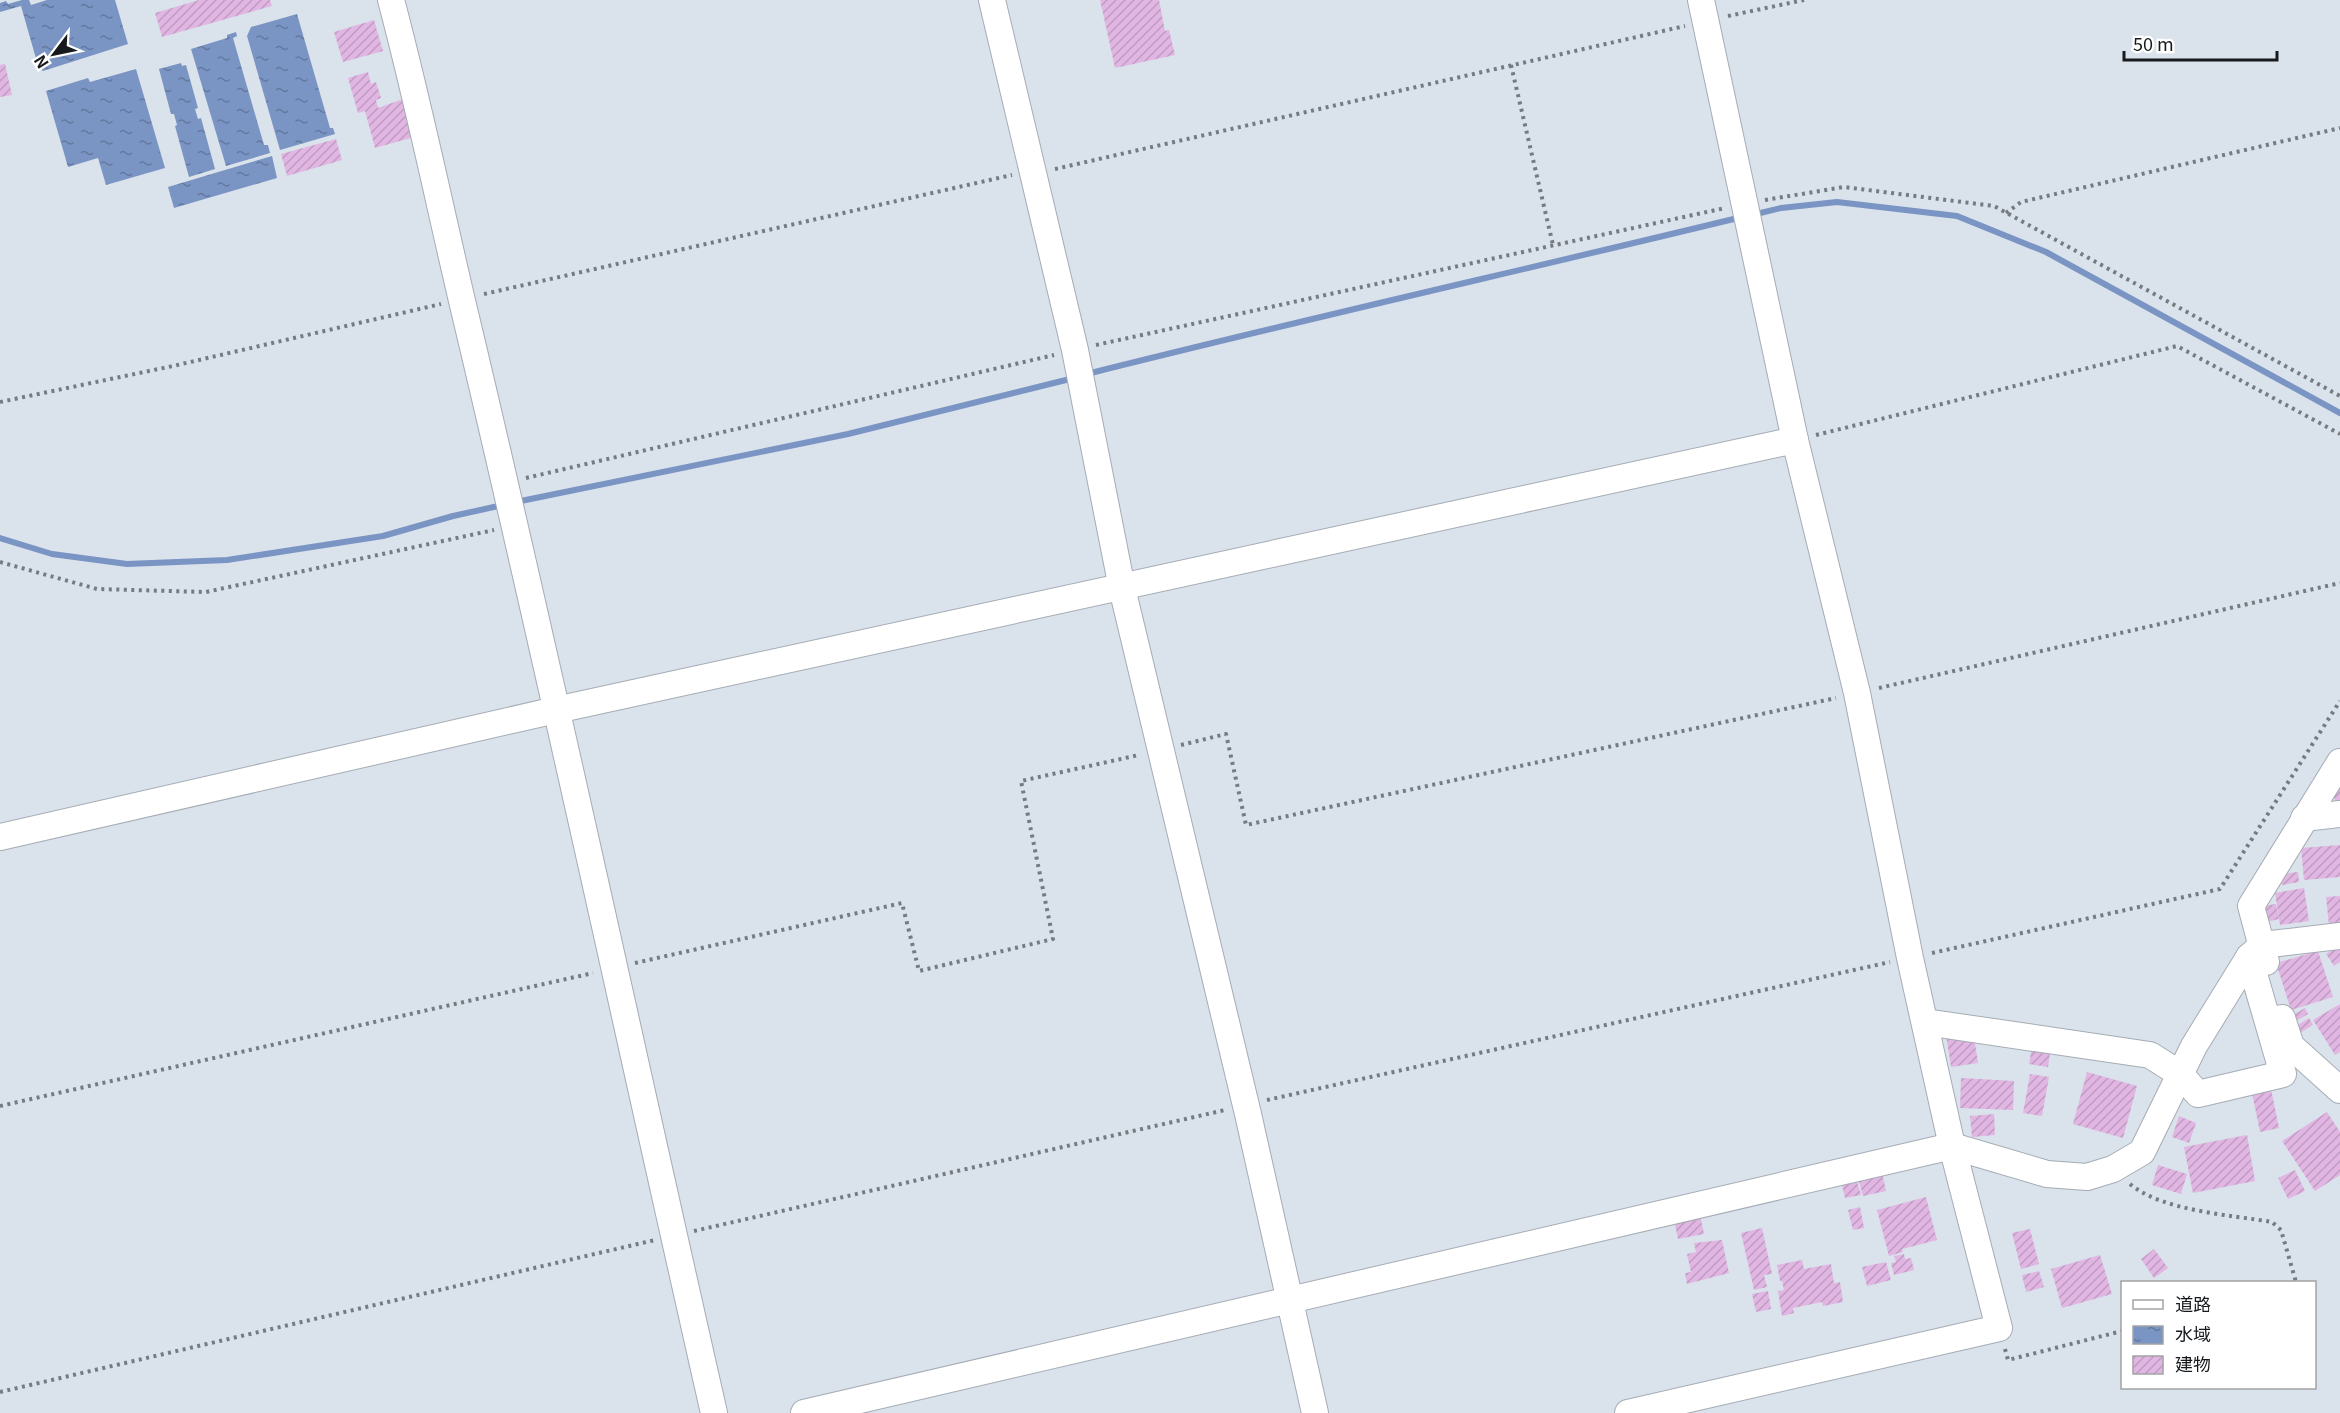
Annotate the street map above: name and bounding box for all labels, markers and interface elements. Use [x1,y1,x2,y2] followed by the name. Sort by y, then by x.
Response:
[24,24,84,84] north arrow
[2124,24,2277,62] scale bar
[2133,30,2174,56] text: 50 m
[27,51,54,74] text: N
[2121,1281,2316,1389] legend
[2175,1290,2211,1316] text: 道路
[2175,1320,2211,1346] text: 水域
[2175,1350,2211,1376] text: 建物

